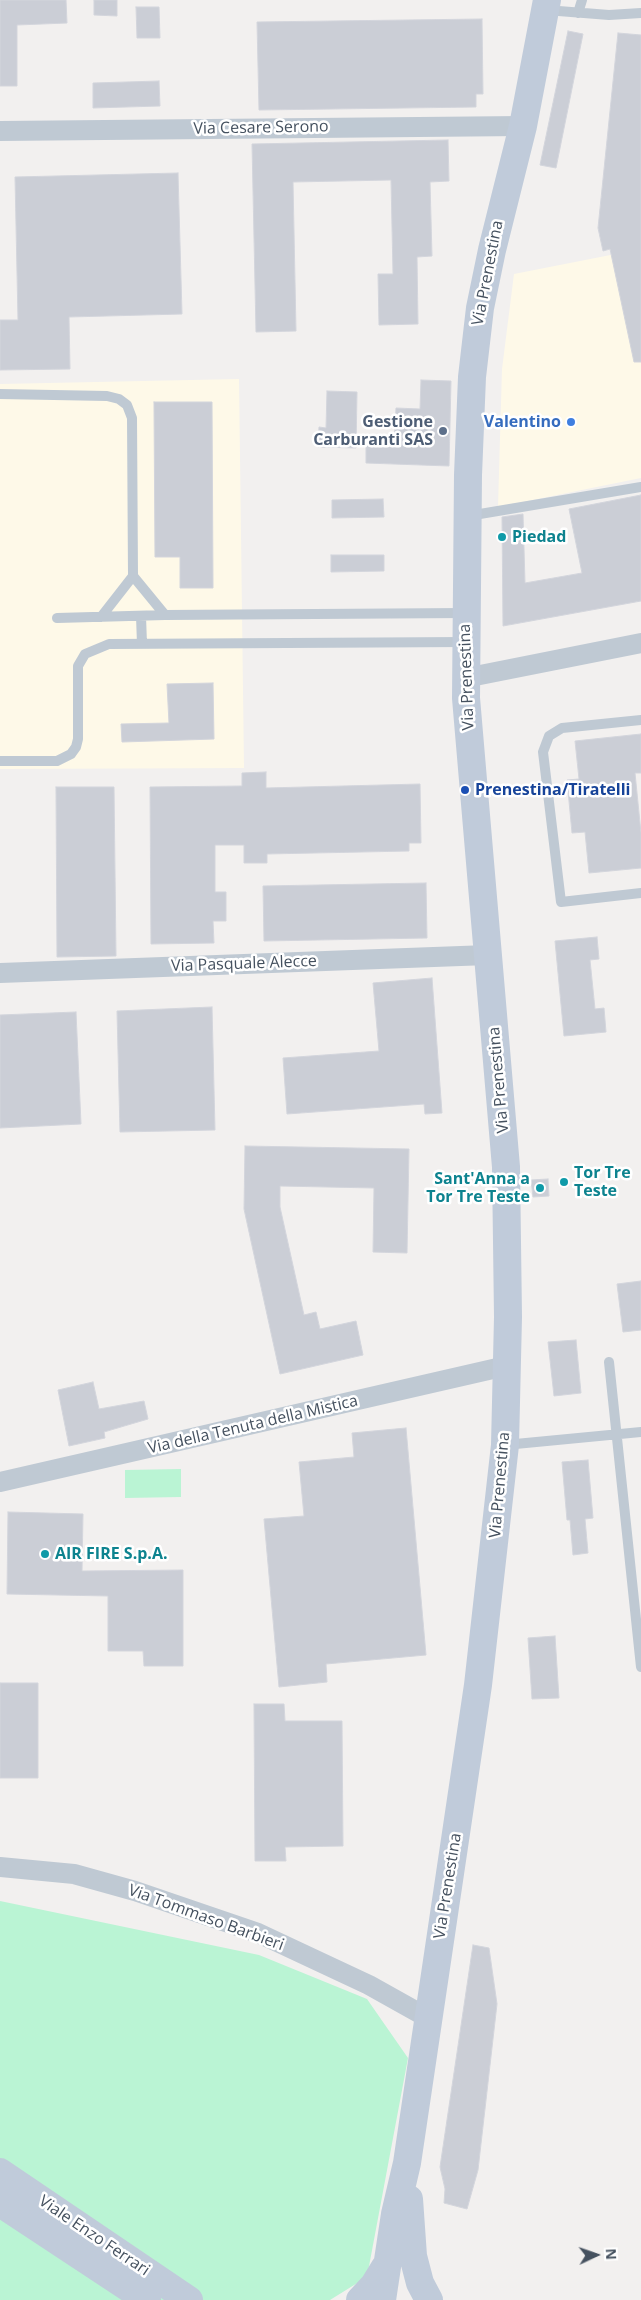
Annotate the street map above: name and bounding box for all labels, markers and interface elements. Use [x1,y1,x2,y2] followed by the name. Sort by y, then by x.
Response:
[193,117,329,139] street label: Via Cesare Serono
[468,219,508,327] street label: Via Prenestina
[313,412,433,450] place label: Gestione Carburanti SAS
[484,412,561,432] place label: Valentino
[565,416,577,428] marker: Valentino
[437,425,449,437] marker: Gestione Carburanti SAS
[512,527,566,547] place label: Piedad
[496,531,508,543] marker: Piedad
[456,623,478,731] street label: Via Prenestina
[475,780,630,800] place label: Prenestina/Tiratelli
[459,784,471,796] marker: Prenestina/Tiratelli
[171,952,317,976] street label: Via Pasquale Alecce
[485,1026,513,1134] street label: Via Prenestina
[574,1163,631,1201] place label: Tor Tre Teste
[426,1169,530,1207] place label: Sant'Anna a Tor Tre Teste
[558,1176,570,1188] marker: Tor Tre Teste
[534,1182,546,1194] marker: Sant'Anna a Tor Tre Teste
[146,1391,360,1459] street label: Via della Tenuta della Mistica
[486,1431,514,1539] street label: Via Prenestina
[55,1544,167,1564] place label: AIR FIRE S.p.A.
[39,1548,51,1560] marker: AIR FIRE S.p.A.
[430,1832,466,1940] street label: Via Prenestina
[126,1881,286,1955] street label: Via Tommaso Barbieri
[35,2192,153,2280] street label: Viale Enzo Ferrari
[571,2230,621,2280] north arrow
[602,2248,621,2260] text: N

